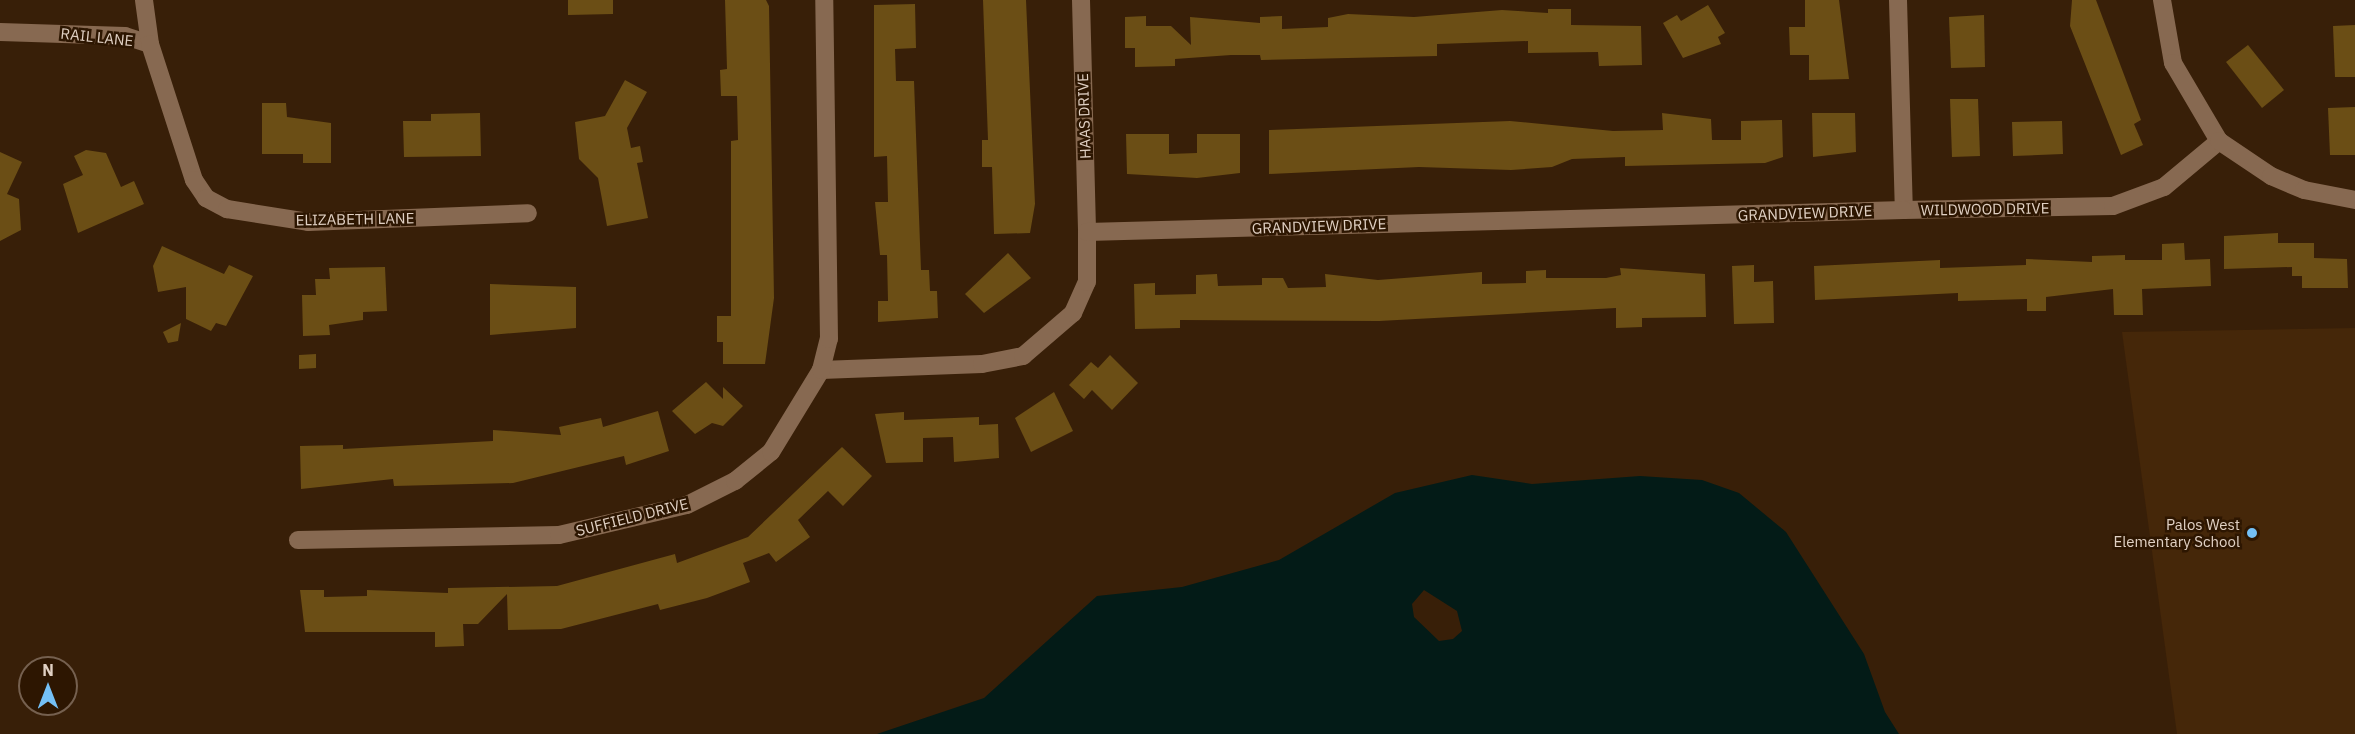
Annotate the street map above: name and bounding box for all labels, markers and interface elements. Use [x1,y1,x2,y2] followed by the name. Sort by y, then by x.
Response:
[60,24,134,50] street label: RAIL LANE
[1074,73,1094,159] street label: HAAS DRIVE
[1921,199,2049,219] street label: WILDWOOD DRIVE
[1737,202,1873,224] street label: GRANDVIEW DRIVE
[296,209,414,229] street label: ELIZABETH LANE
[1251,215,1387,237] street label: GRANDVIEW DRIVE
[574,494,690,540] street label: SUFFIELD DRIVE
[2113,515,2240,550] place label: Palos West Elementary School
[2245,526,2259,540] marker: Palos West Elementary School
[18,656,78,716] north arrow
[42,660,54,680] text: N

